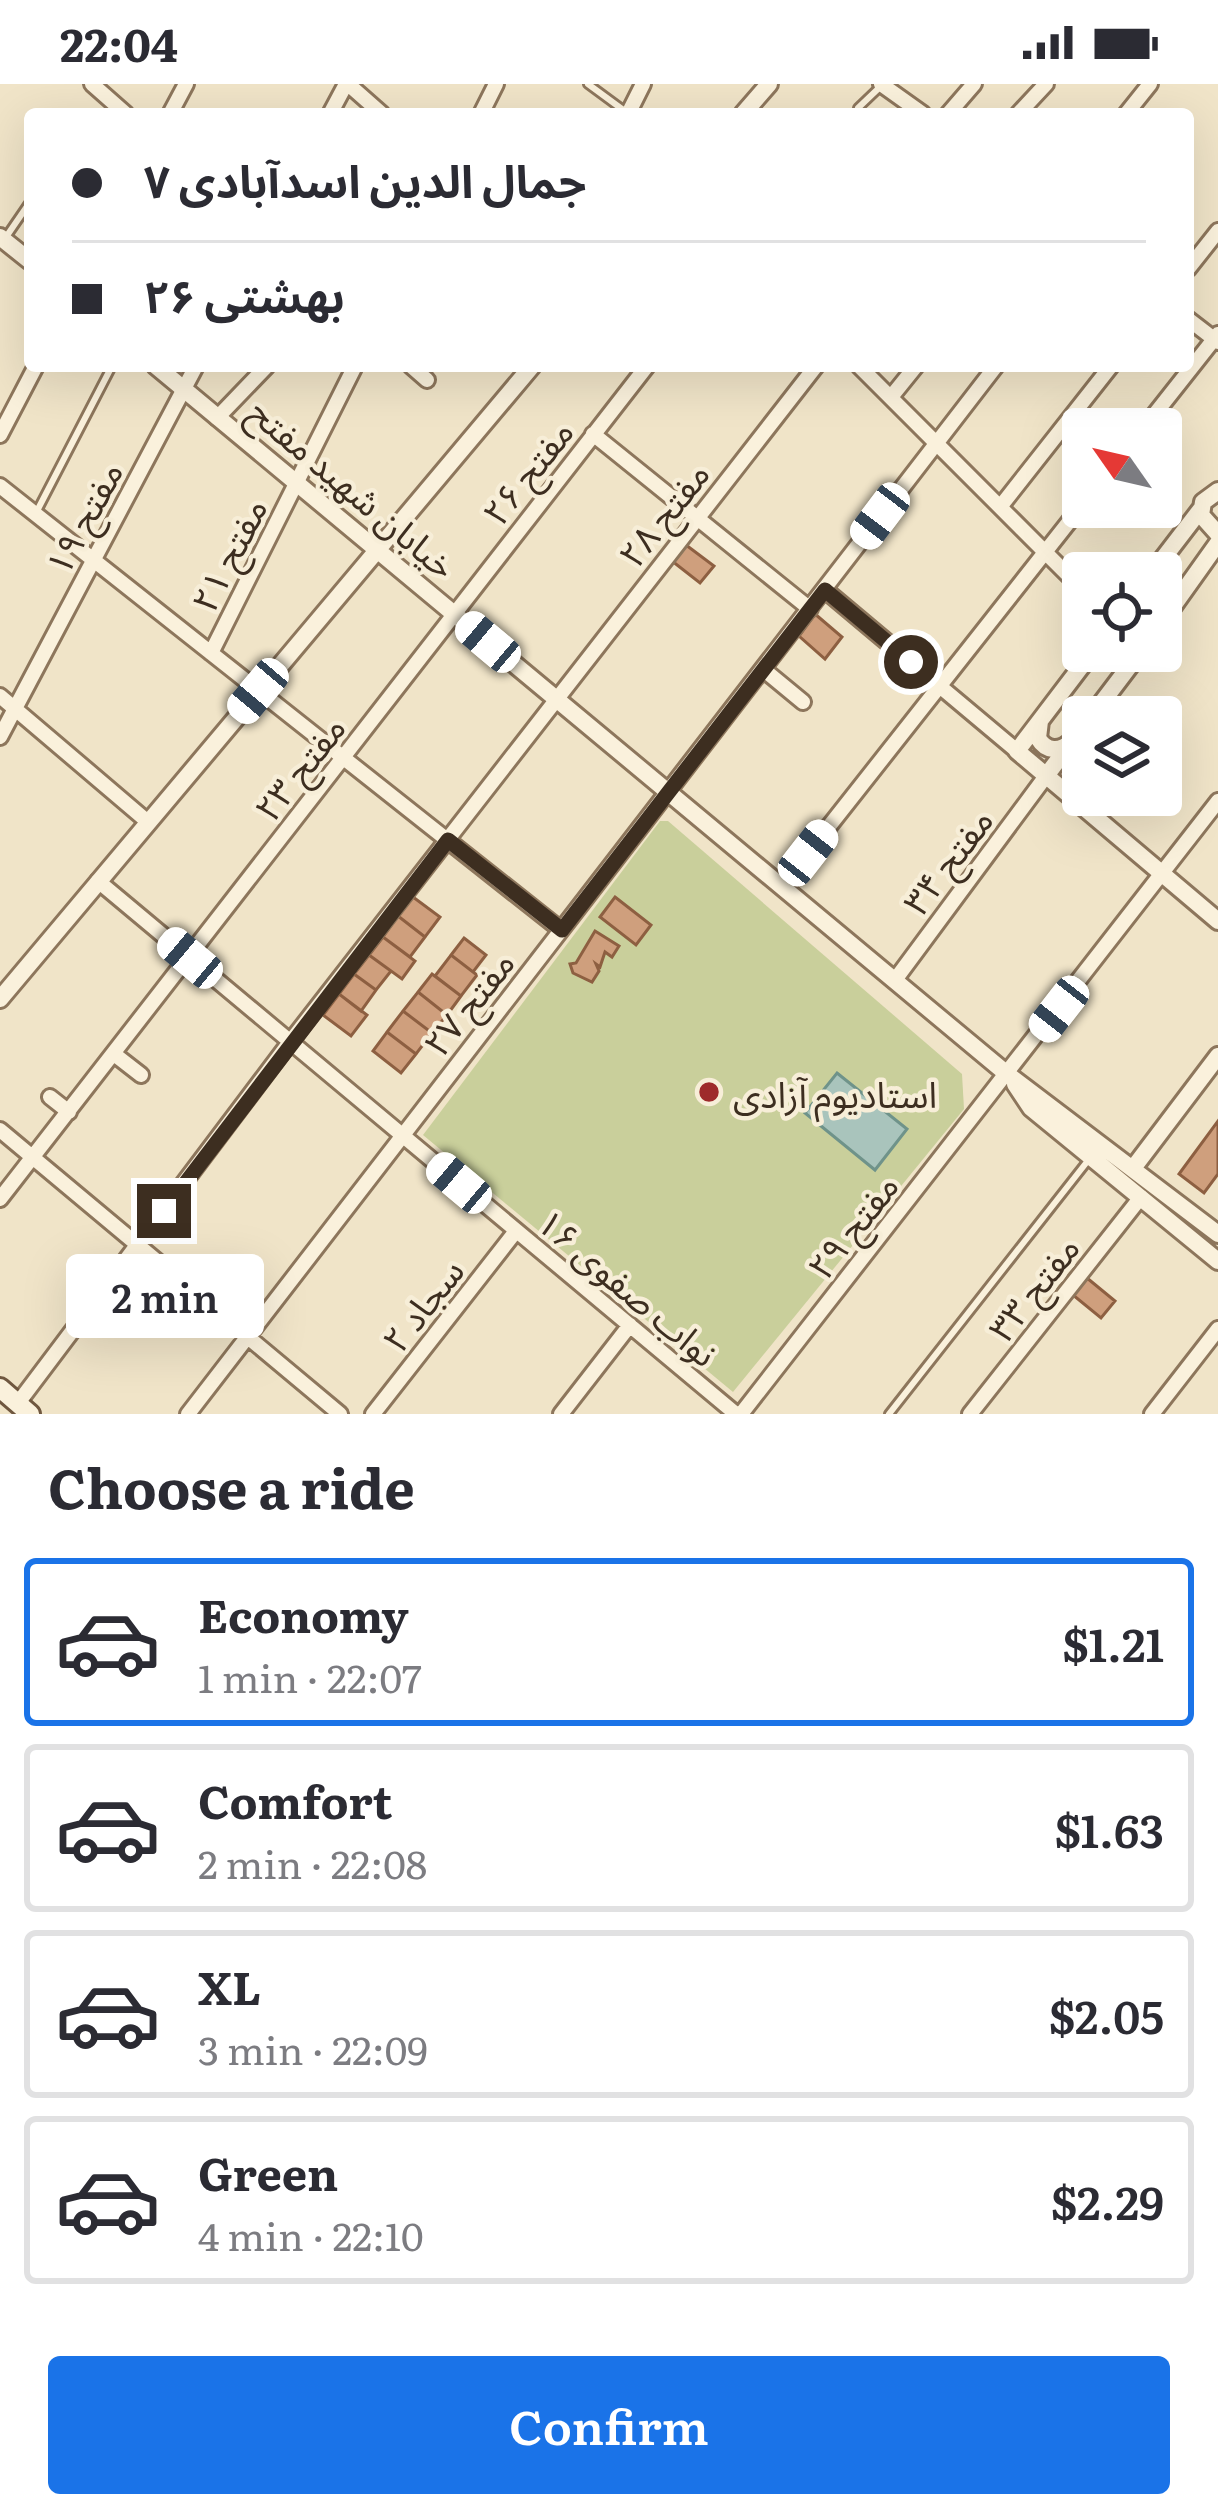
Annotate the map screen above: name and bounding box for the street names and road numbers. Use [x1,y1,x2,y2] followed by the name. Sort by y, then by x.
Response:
[237,384,469,592] street label: خیابان شهید مفتح
[468,407,587,537] street label: مفتح ۲۶
[604,449,723,579] street label: مفتح ۲۸
[30,451,137,585] street label: مفتح ۱۹
[176,488,281,622] street label: مفتح ۲۱
[240,703,359,833] street label: مفتح ۲۳
[888,795,1006,926] street label: مفتح ۳۴
[409,938,528,1068] street label: مفتح ۲۷
[793,1161,912,1291] street label: مفتح ۲۹
[527,1195,731,1377] street label: نواب صفوی ۱۶
[974,1223,1093,1353] street label: مفتح ۳۳
[367,1246,475,1362] street label: سجاد ۲

